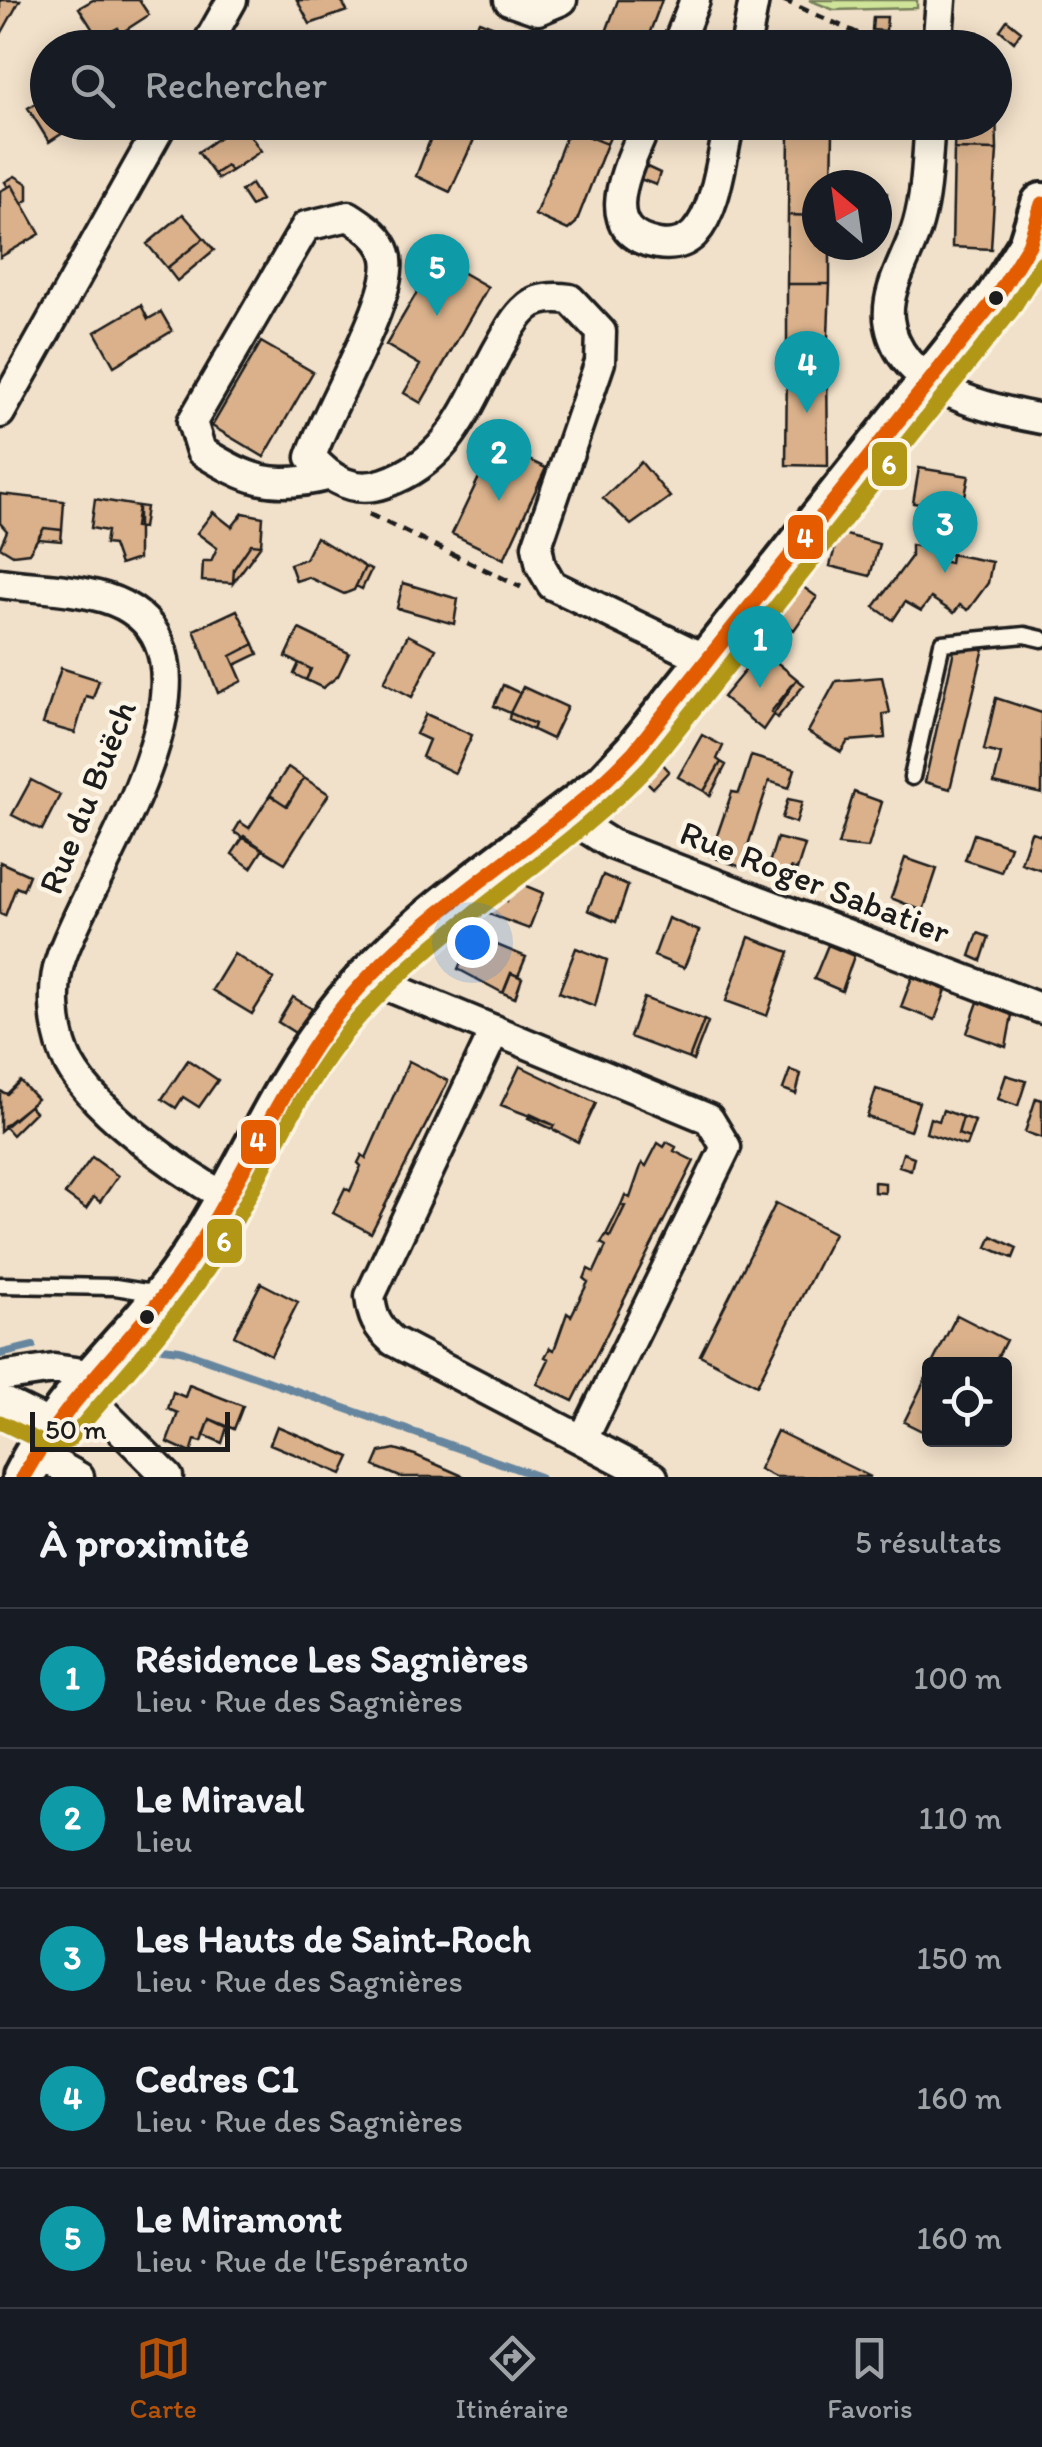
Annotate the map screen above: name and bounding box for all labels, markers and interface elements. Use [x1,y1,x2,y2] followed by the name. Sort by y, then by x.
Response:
[30,30,1012,140] search box
[65,58,120,113] icon: search
[145,62,327,108] text: Rechercher
[802,170,892,260] north arrow
[404,234,470,316] pin: 5
[986,288,1006,308] unlabelled marker
[774,330,840,413] pin: 4
[466,418,532,501] pin: 2
[870,440,909,488] line badge: 6
[882,447,897,481] text: 6
[912,490,978,573] pin: 3
[786,513,825,561] line badge: 4
[797,520,814,554] text: 4
[728,606,792,688] pin: 1
[29,694,145,900] street label: Rue du Buëch
[674,811,956,953] street label: Rue Roger Sabatier
[447,917,498,968] your location
[239,1118,278,1166] line badge: 4
[250,1124,267,1158] text: 4
[205,1217,244,1265] line badge: 6
[217,1224,232,1258] text: 6
[137,1307,157,1327] unlabelled marker
[922,1357,1012,1447] map controls
[922,1357,1012,1447] button: locate
[30,1407,230,1452] scale bar
[45,1412,107,1446] text: 50 m
[40,1517,249,1568] text: À proximité
[855,1523,1002,1561] text: 5 résultats
[135,1636,528,1682] text: Résidence Les Sagnières
[65,1659,80,1697] text: 1
[914,1659,1002,1697] text: 100 m
[135,1682,463,1720] text: Lieu · Rue des Sagnières
[135,1776,304,1822] text: Le Miraval
[64,1799,81,1837] text: 2
[918,1799,1002,1837] text: 110 m
[135,1822,192,1860] text: Lieu
[135,1916,531,1962] text: Les Hauts de Saint-Roch
[64,1939,81,1977] text: 3
[917,1939,1002,1977] text: 150 m
[135,1962,463,2000] text: Lieu · Rue des Sagnières
[135,2056,299,2102] text: Cedres C1
[63,2079,82,2117] text: 4
[916,2079,1002,2117] text: 160 m
[135,2102,463,2140] text: Lieu · Rue des Sagnières
[135,2196,342,2242] text: Le Miramont
[64,2219,81,2257] text: 5
[916,2219,1002,2257] text: 160 m
[135,2242,469,2280] text: Lieu · Rue de l'Espéranto
[129,2331,197,2425] tab: Carte
[456,2331,569,2425] tab: Itinéraire
[827,2331,913,2425] tab: Favoris

